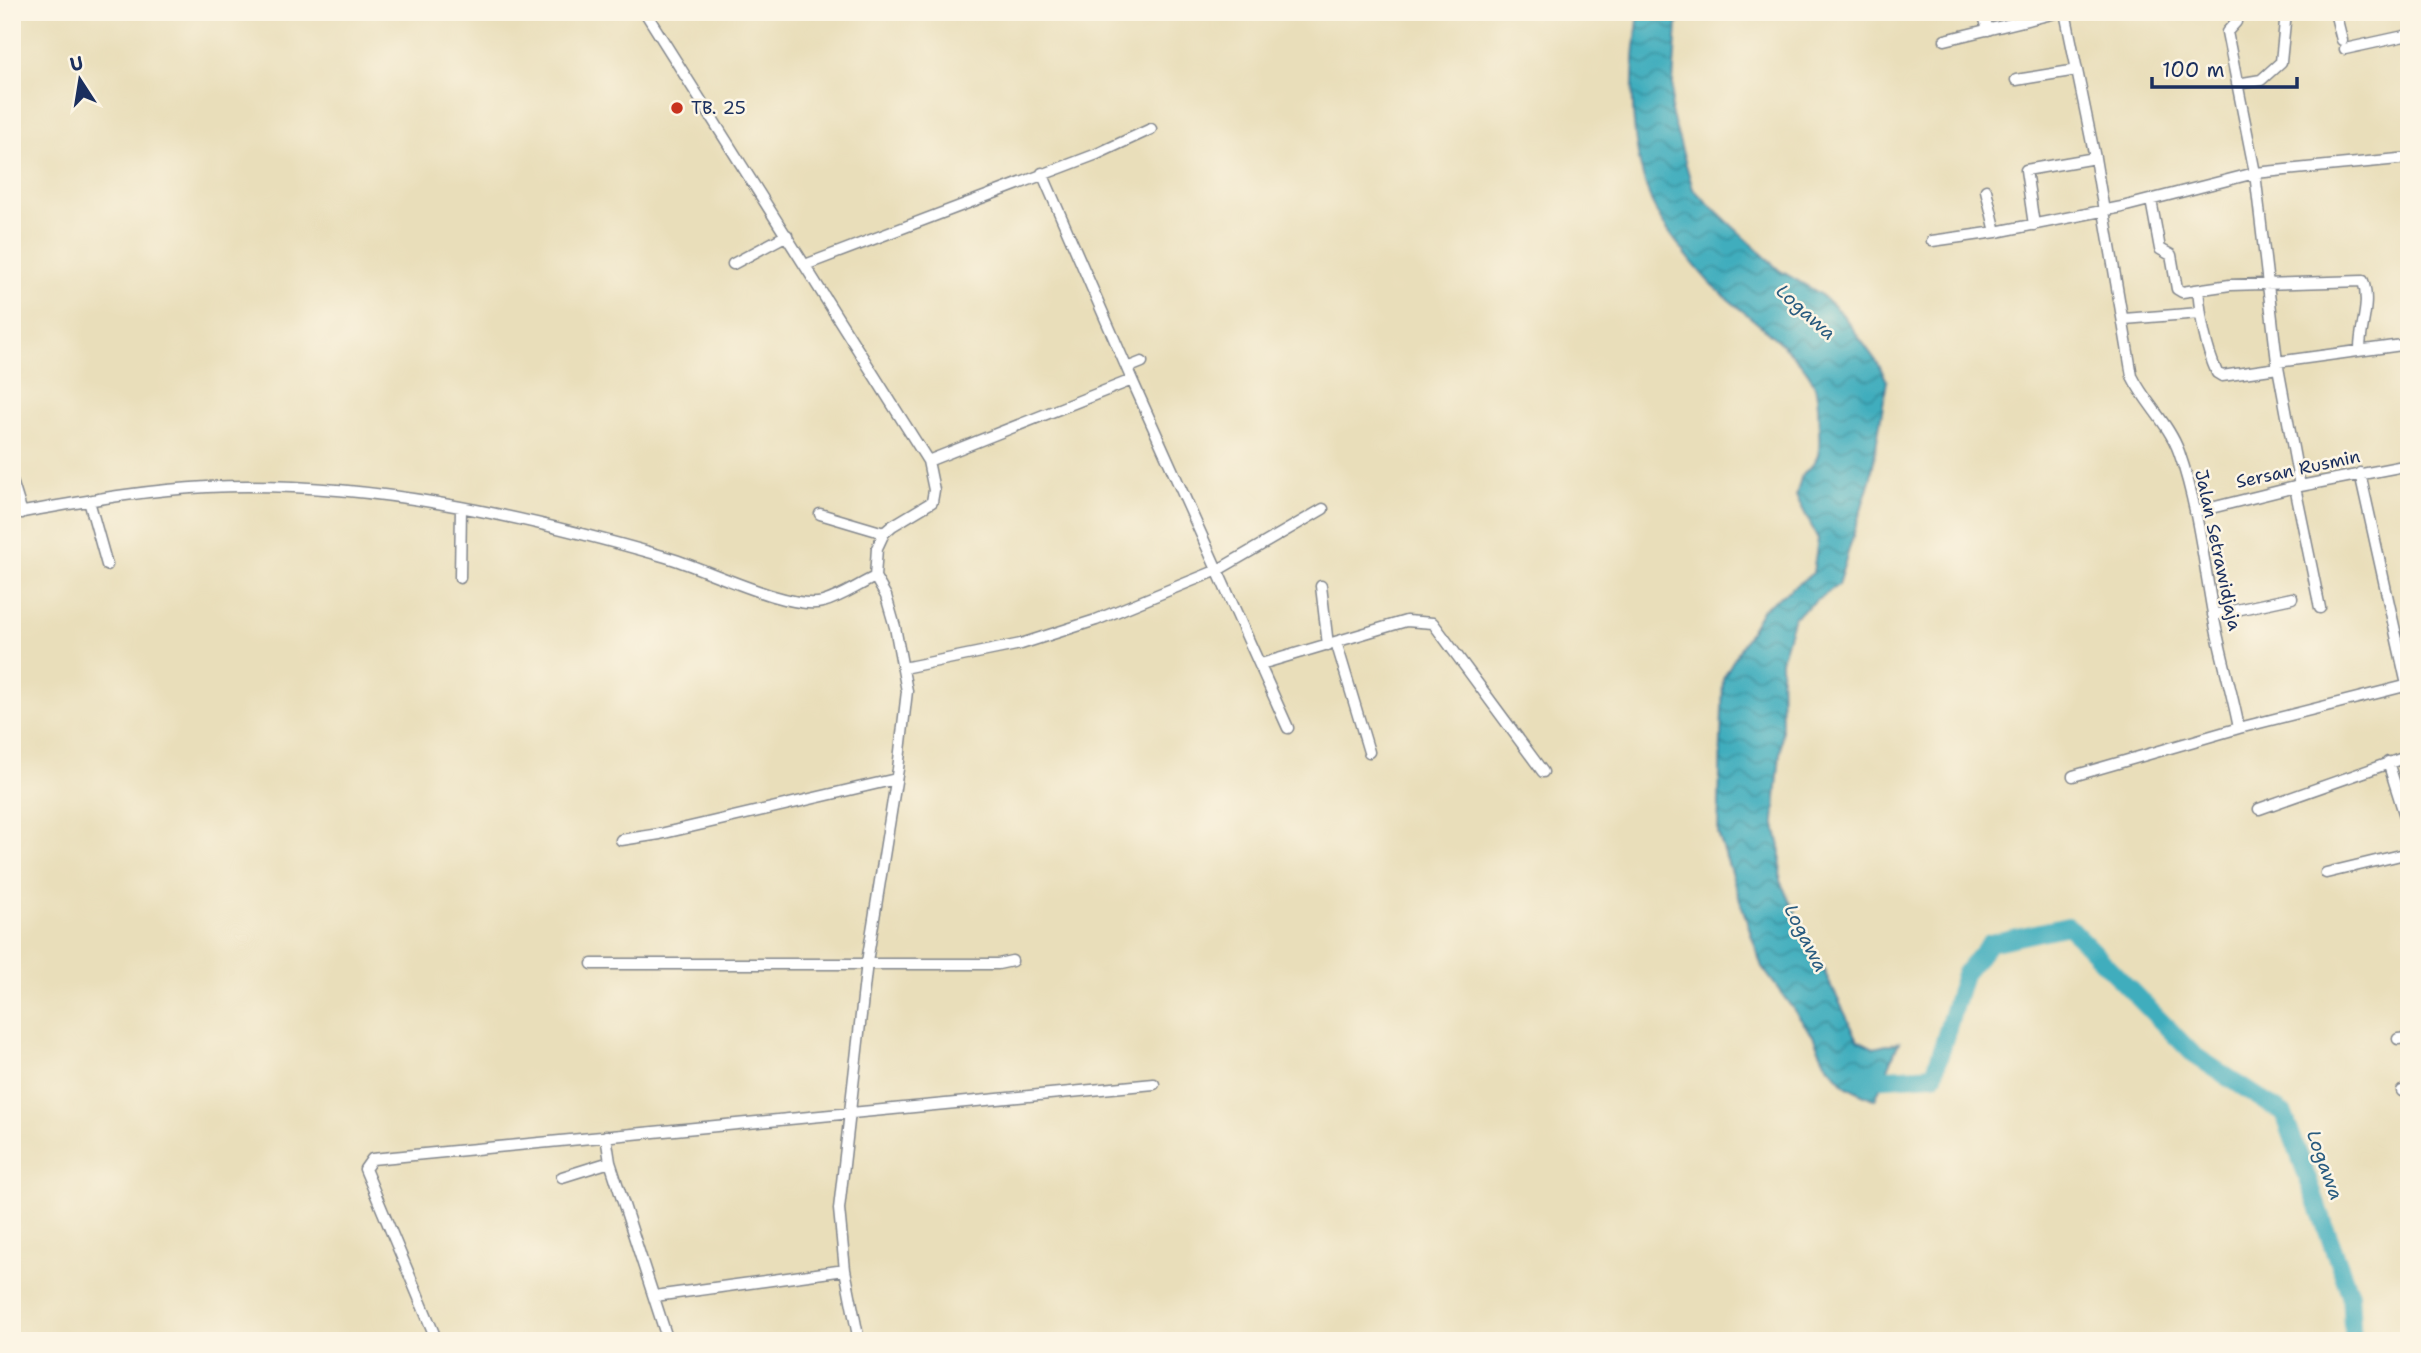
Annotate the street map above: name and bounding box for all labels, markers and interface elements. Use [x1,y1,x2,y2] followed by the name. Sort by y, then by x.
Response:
[46,46,116,116] north arrow
[2152,46,2297,90] scale bar
[68,50,86,77] text: U
[2162,56,2225,84] text: 100 m
[691,96,746,120] place label: TB. 25
[669,100,685,116] marker: TB. 25
[1771,278,1841,346] water label: Logawa
[2234,444,2362,494] street label: Sersan Rusmin
[2189,467,2247,633] street label: Jalan Setrawidjaja
[1778,900,1834,976] water label: Logawa
[2301,1127,2349,1203] water label: Logawa

